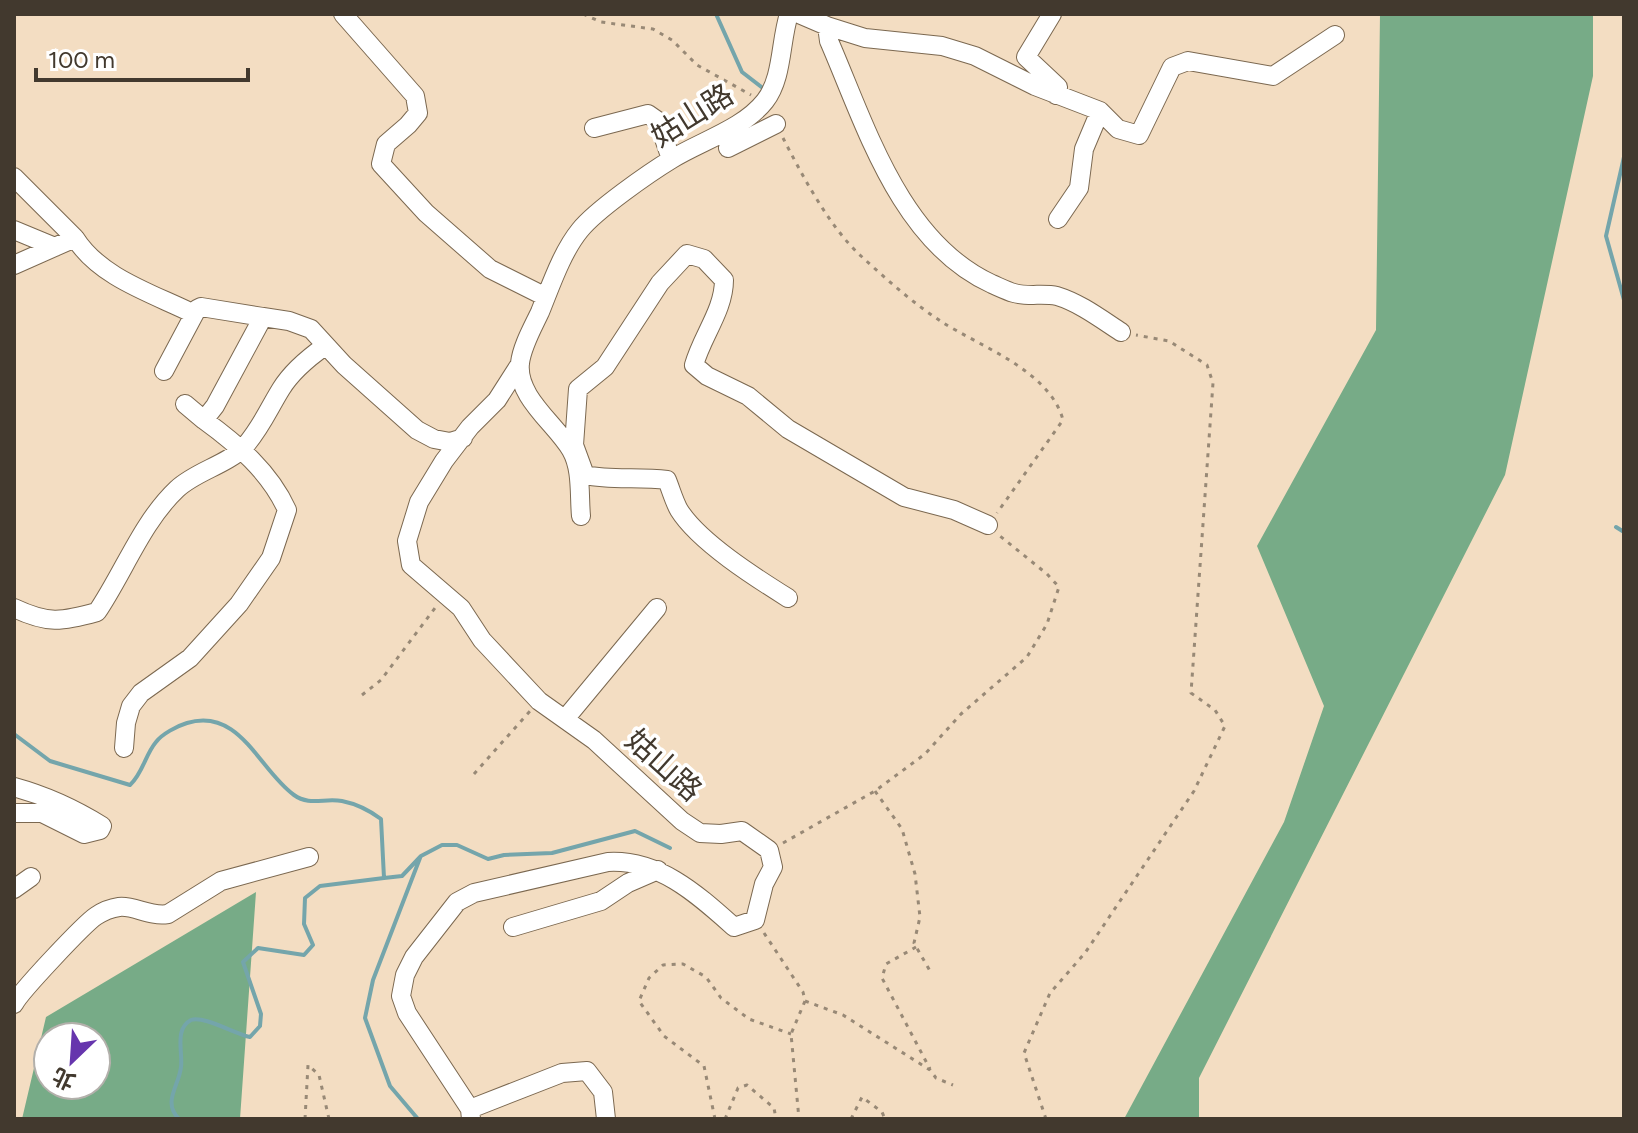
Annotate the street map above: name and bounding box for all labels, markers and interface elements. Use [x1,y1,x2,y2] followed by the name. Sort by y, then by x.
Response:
[36,32,248,82] scale bar
[48,45,115,74] text: 100 m
[644,75,740,155] street label: 姑山路
[618,721,710,809] street label: 姑山路
[32,1021,112,1101] north arrow
[48,1062,79,1096] text: 北

